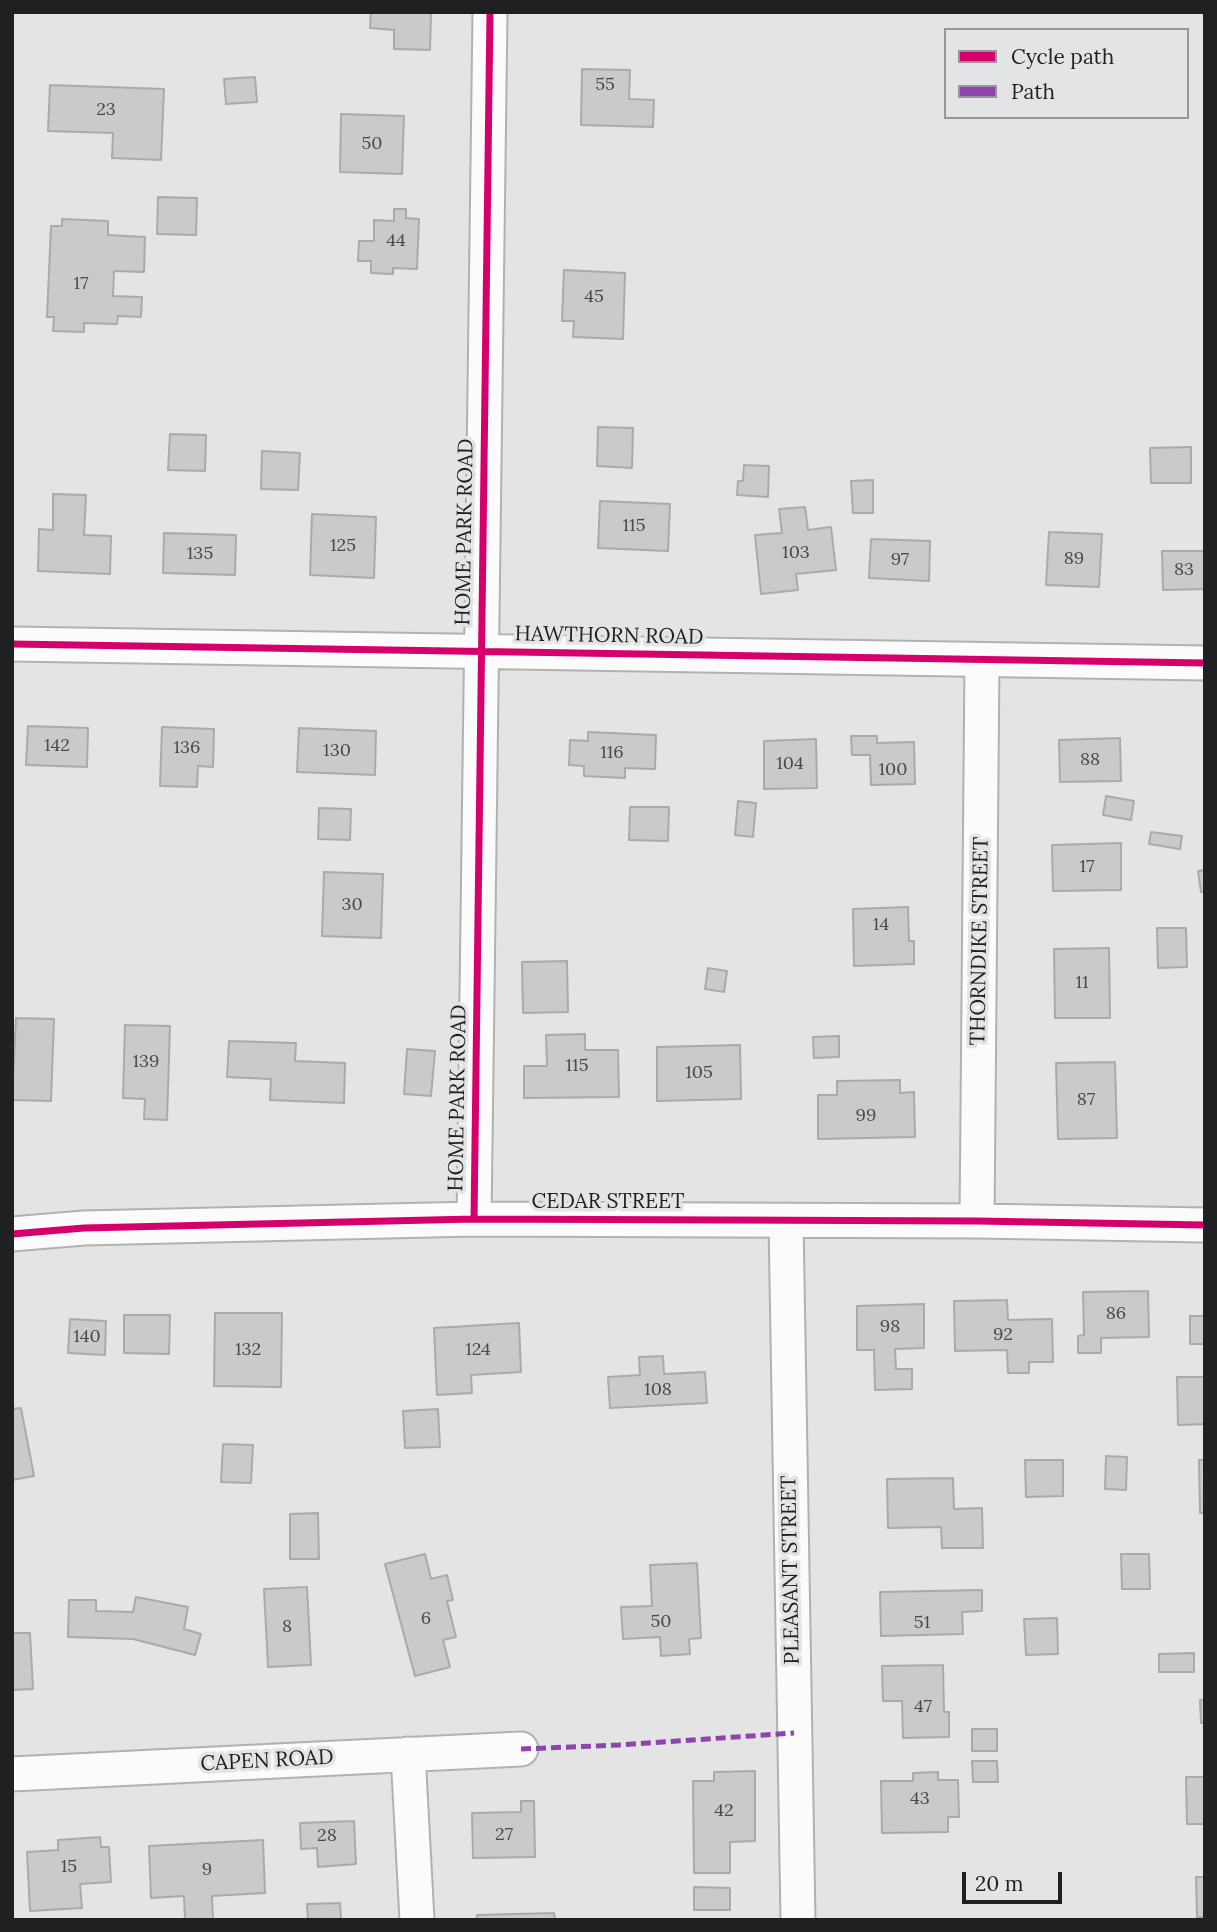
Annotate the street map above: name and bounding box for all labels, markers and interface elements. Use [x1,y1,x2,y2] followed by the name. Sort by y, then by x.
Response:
[944,28,1189,119] legend
[1011,43,1114,70] text: Cycle path
[595,74,615,96] house number: 55
[1011,78,1055,105] text: Path
[96,99,116,121] house number: 23
[362,133,382,155] house number: 50
[386,230,406,252] house number: 44
[74,273,88,295] house number: 17
[584,286,604,308] house number: 45
[451,438,479,626] street label: HOME PARK ROAD
[623,515,645,537] house number: 115
[330,535,356,557] house number: 125
[782,542,810,564] house number: 103
[187,543,213,565] house number: 135
[1064,548,1084,570] house number: 89
[891,549,909,571] house number: 97
[1174,559,1194,581] house number: 83
[514,622,704,650] street label: HAWTHORN ROAD
[44,735,70,757] house number: 142
[174,737,200,759] house number: 136
[323,740,351,762] house number: 130
[600,742,624,764] house number: 116
[1080,749,1100,771] house number: 88
[776,753,804,775] house number: 104
[879,759,907,781] house number: 100
[966,836,994,1046] street label: THORNDIKE STREET
[1080,856,1094,878] house number: 17
[341,894,363,916] house number: 30
[873,914,889,936] house number: 14
[1075,972,1089,994] house number: 11
[444,1004,472,1192] street label: HOME PARK ROAD
[133,1051,159,1073] house number: 139
[566,1055,588,1077] house number: 115
[685,1062,713,1084] house number: 105
[1077,1089,1095,1111] house number: 87
[856,1105,876,1127] house number: 99
[531,1189,685,1215] street label: CEDAR STREET
[1106,1303,1126,1325] house number: 86
[880,1316,900,1338] house number: 98
[993,1324,1013,1346] house number: 92
[73,1326,101,1348] house number: 140
[235,1339,261,1361] house number: 132
[465,1339,491,1361] house number: 124
[644,1379,672,1401] house number: 108
[777,1475,805,1665] street label: PLEASANT STREET
[421,1608,431,1630] house number: 6
[651,1611,671,1633] house number: 50
[914,1612,930,1634] house number: 51
[282,1616,292,1638] house number: 8
[914,1696,932,1718] house number: 47
[200,1745,334,1777] street label: CAPEN ROAD
[910,1788,930,1810] house number: 43
[714,1800,734,1822] house number: 42
[495,1824,513,1846] house number: 27
[317,1825,337,1847] house number: 28
[61,1856,77,1878] house number: 15
[965,1858,1065,1902] scale bar
[202,1859,212,1881] house number: 9
[975,1870,1024,1897] text: 20 m

